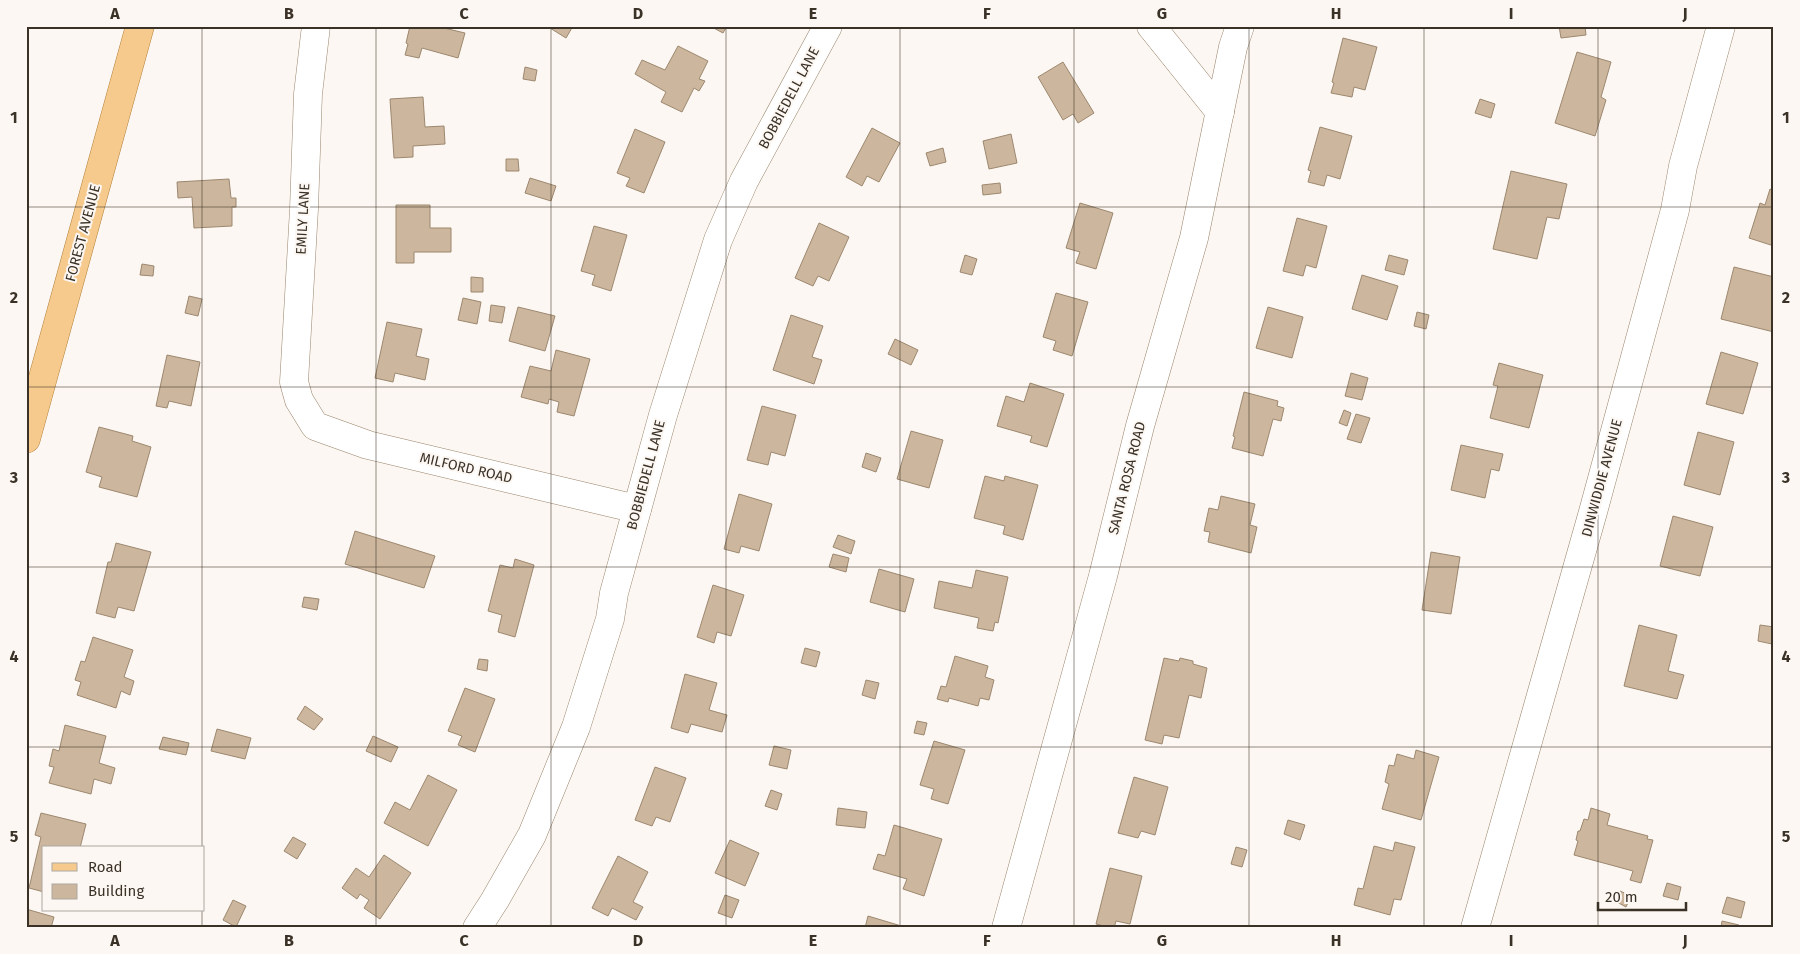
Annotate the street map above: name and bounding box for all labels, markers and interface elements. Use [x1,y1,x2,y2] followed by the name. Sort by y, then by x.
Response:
[109,4,120,23] text: A
[284,4,294,23] text: B
[459,4,469,23] text: C
[633,4,643,23] text: D
[809,4,817,23] text: E
[983,4,991,23] text: F
[1157,4,1167,23] text: G
[1331,4,1341,23] text: H
[1509,4,1513,23] text: I
[1681,4,1688,23] text: J
[755,44,823,152] street label: BOBBIEDELL LANE
[10,108,18,127] text: 1
[1782,108,1790,127] text: 1
[62,183,104,283] street label: FOREST AVENUE
[293,183,313,255] street label: EMILY LANE
[10,288,18,307] text: 2
[1782,288,1790,307] text: 2
[1578,417,1626,539] street label: DINWIDDIE AVENUE
[623,418,669,532] street label: BOBBIEDELL LANE
[1105,420,1149,536] street label: SANTA ROSA ROAD
[418,449,514,487] street label: MILFORD ROAD
[9,468,18,487] text: 3
[1781,468,1790,487] text: 3
[9,647,19,666] text: 4
[1781,647,1791,666] text: 4
[10,827,19,846] text: 5
[1782,827,1791,846] text: 5
[42,846,205,912] legend
[88,858,123,876] text: Road
[1598,879,1685,911] scale bar
[88,882,144,900] text: Building
[1605,888,1638,906] text: 20 m
[109,931,120,950] text: A
[284,931,294,950] text: B
[459,931,469,950] text: C
[633,931,643,950] text: D
[809,931,817,950] text: E
[983,931,991,950] text: F
[1157,931,1167,950] text: G
[1331,931,1341,950] text: H
[1509,931,1513,950] text: I
[1681,931,1688,950] text: J

